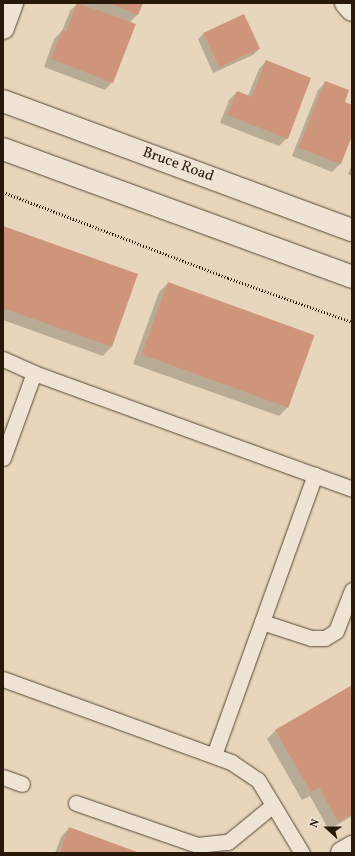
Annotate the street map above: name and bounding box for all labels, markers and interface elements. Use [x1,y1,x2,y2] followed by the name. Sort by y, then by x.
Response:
[140,144,216,186] street label: Bruce Road
[307,808,347,848] north arrow
[307,817,324,830] text: N

